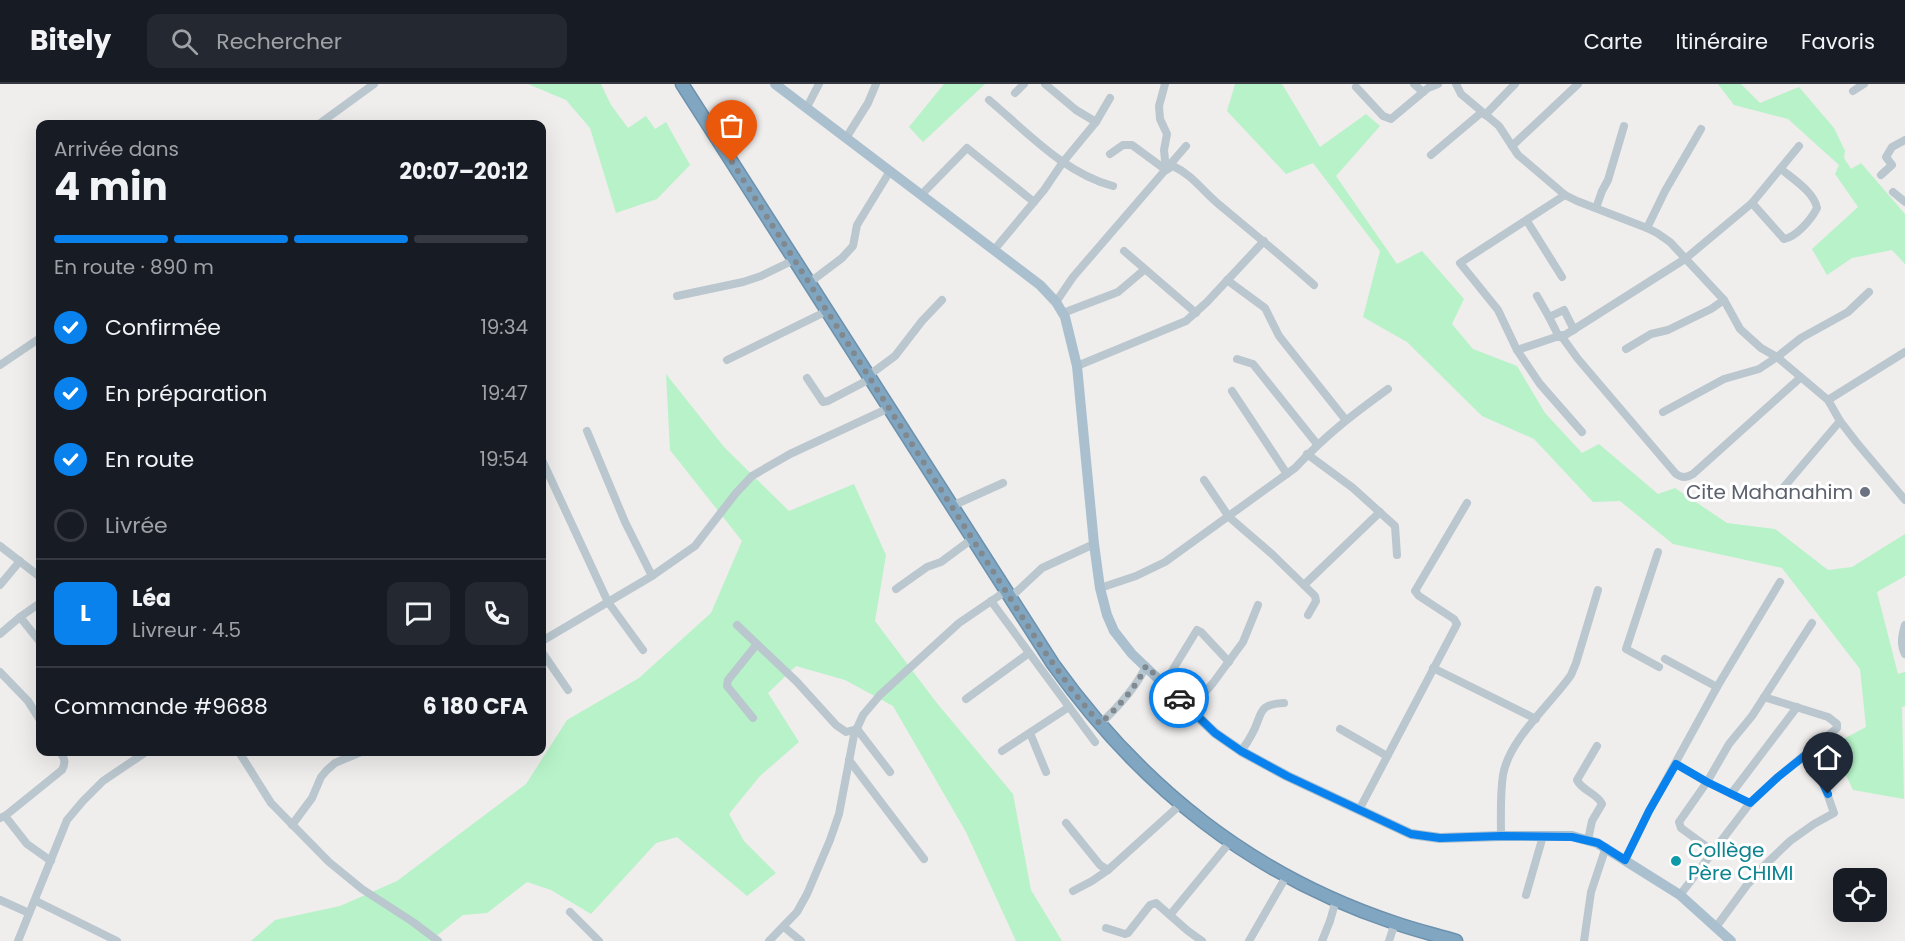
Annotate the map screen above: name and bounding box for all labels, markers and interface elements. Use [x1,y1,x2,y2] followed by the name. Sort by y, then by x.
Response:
[147,14,567,68] search box
[30,21,111,60] text: Bitely
[168,25,201,58] icon: search
[216,26,342,57] text: Rechercher
[1584,27,1643,56] text: Carte
[1676,27,1768,56] text: Itinéraire
[1801,27,1875,56] text: Favoris
[706,100,757,162] pin
[715,109,748,142] icon: bag
[54,135,179,163] text: Arrivée dans
[399,156,528,187] text: 20:07–20:12
[54,159,168,214] text: 4 min
[54,253,214,281] text: En route · 890 m
[54,311,87,344] icon: check
[105,312,221,343] text: Confirmée
[480,313,528,341] text: 19:34
[54,377,87,410] icon: check
[105,378,267,409] text: En préparation
[481,379,528,407] text: 19:47
[54,443,87,476] icon: check
[105,444,194,475] text: En route
[480,445,528,473] text: 19:54
[1686,478,1853,506] place label: Cite Mahanahim
[1858,485,1872,499] marker: Cite Mahanahim
[105,510,168,541] text: Livrée
[387,582,450,645] button: chat
[465,582,528,645] button: phone
[132,583,171,614] text: Léa
[80,598,91,629] text: L
[132,616,241,644] text: Livreur · 4.5
[1149,668,1209,728] courier
[1163,682,1196,715] icon: car
[54,691,268,722] text: Commande #9688
[423,691,528,722] text: 6 180 CFA
[1802,732,1853,794] pin
[1811,741,1844,774] icon: home
[1688,836,1794,887] place label: Collège Père CHIMI
[1669,854,1683,868] marker: Collège Père CHIMI
[1833,868,1887,922] map controls
[1833,868,1887,922] button: locate

